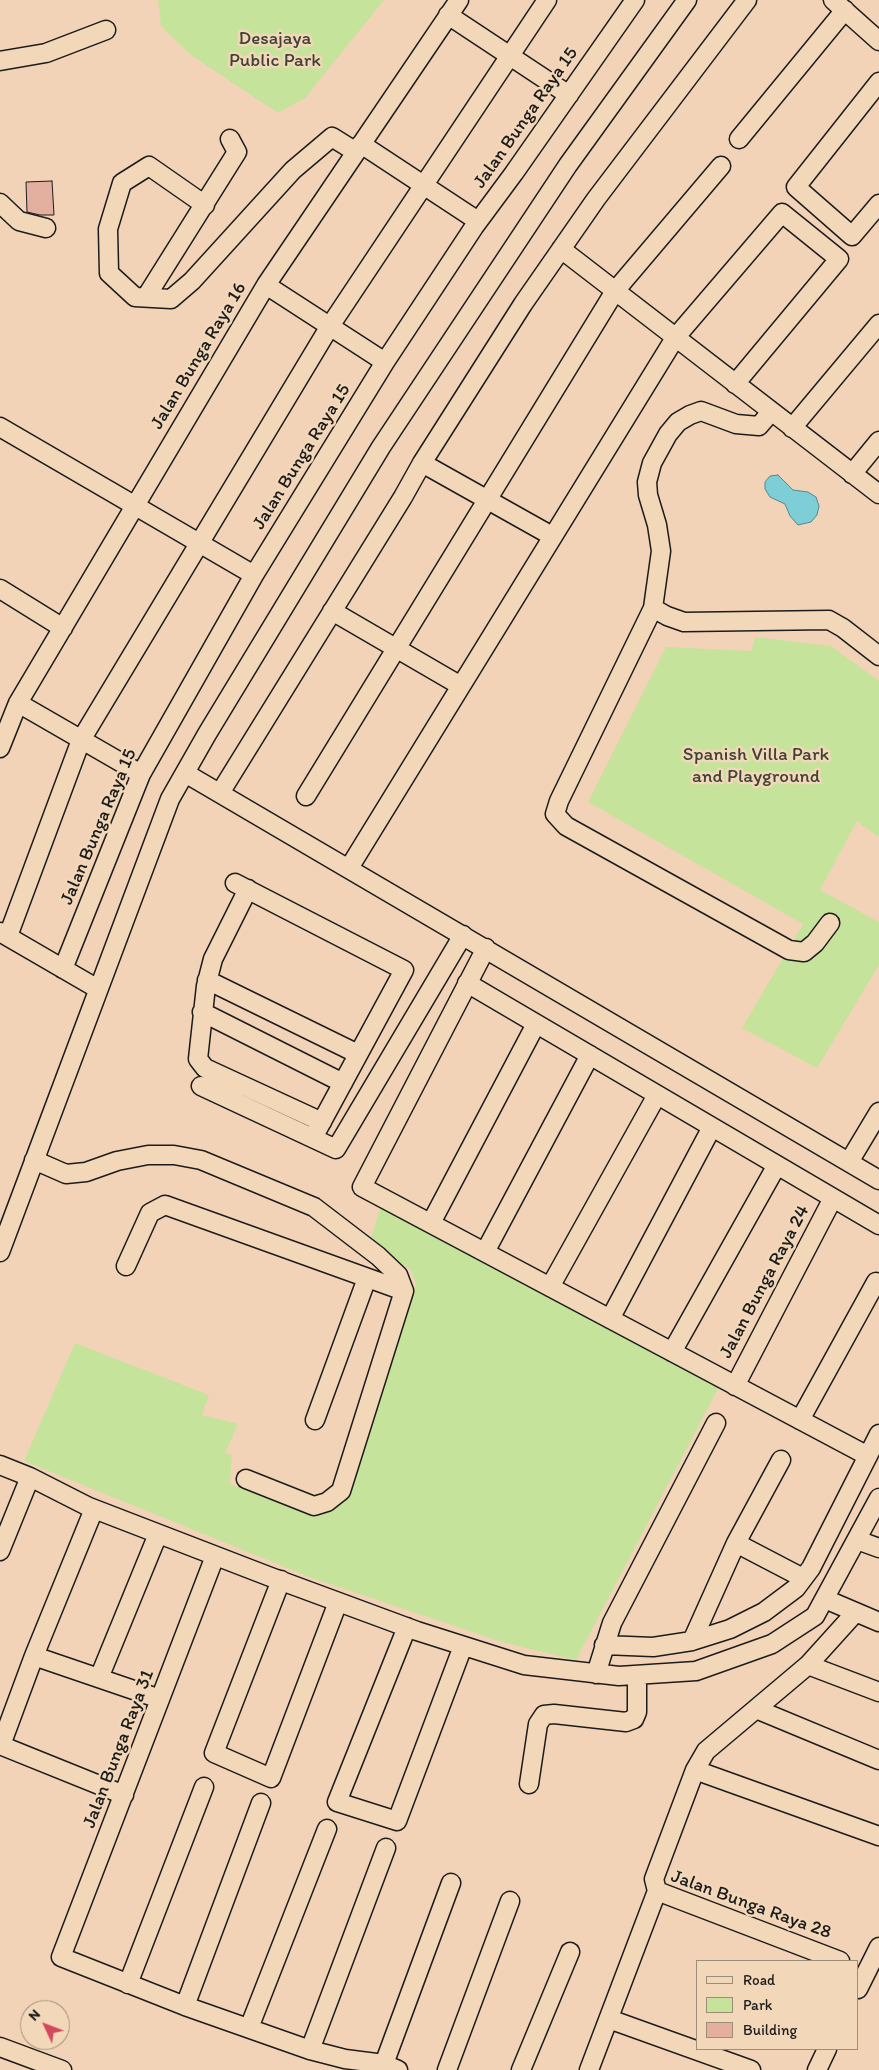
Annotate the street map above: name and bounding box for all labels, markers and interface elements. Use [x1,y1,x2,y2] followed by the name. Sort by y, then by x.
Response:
[229,28,321,72] park label: Desajaya Public Park
[469,43,583,193] street label: Jalan Bunga Raya 15
[146,278,252,434] street label: Jalan Bunga Raya 16
[248,380,356,534] street label: Jalan Bunga Raya 15
[683,744,829,788] park label: Spanish Villa Park and Playground
[56,746,142,908] street label: Jalan Bunga Raya 15
[715,1202,815,1362] street label: Jalan Bunga Raya 24
[78,1667,160,1831] street label: Jalan Bunga Raya 31
[668,1865,834,1945] street label: Jalan Bunga Raya 28
[696,1960,859,2050] legend
[743,1971,775,1989] text: Road
[743,1996,773,2014] text: Park
[20,2000,70,2050] north arrow
[25,2006,44,2024] text: N
[743,2021,797,2039] text: Building

